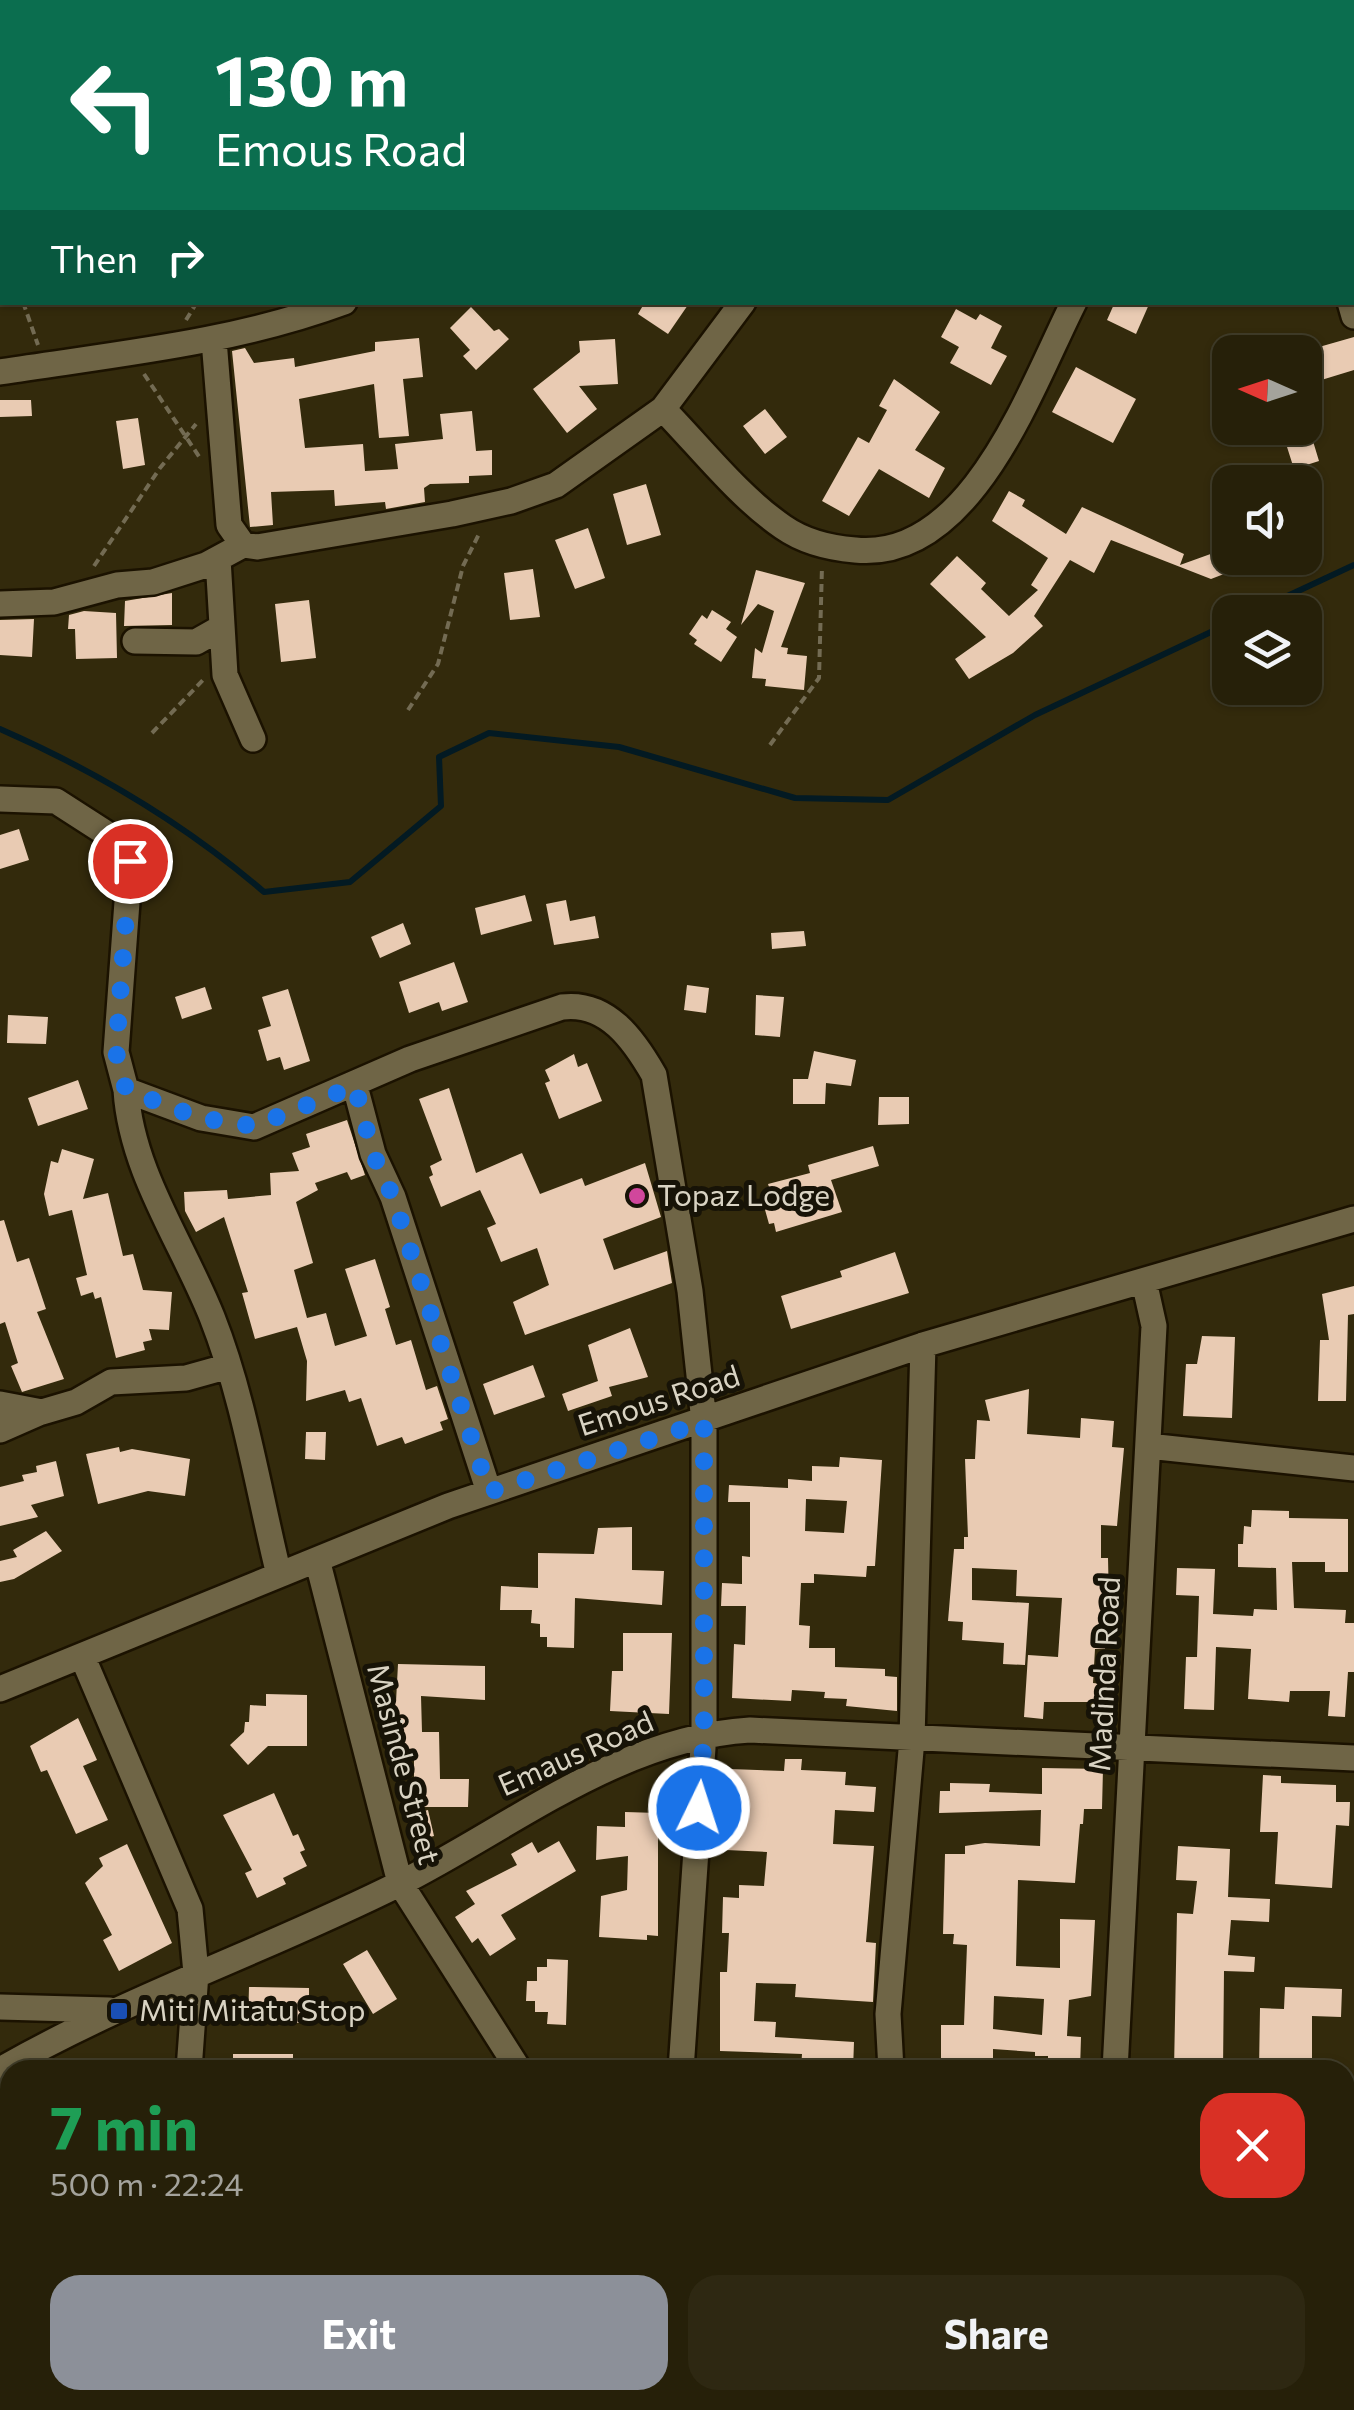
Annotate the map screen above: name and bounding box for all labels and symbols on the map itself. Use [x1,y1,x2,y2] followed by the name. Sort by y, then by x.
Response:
[1212,335,1322,445] north arrow
[88,819,173,904] pin
[657,1175,830,1212] place label: Topaz Lodge
[626,1185,648,1207] marker: Topaz Lodge
[573,1355,744,1442] street label: Emous Road
[1079,1575,1126,1772] street label: Madinda Road
[361,1659,450,1868] street label: Masinde Street
[492,1701,658,1802] street label: Emaus Road
[647,1756,751,1860] position arrow
[139,1990,365,2027] place label: Miti Mitatu Stop
[108,2000,130,2022] marker: Miti Mitatu Stop

